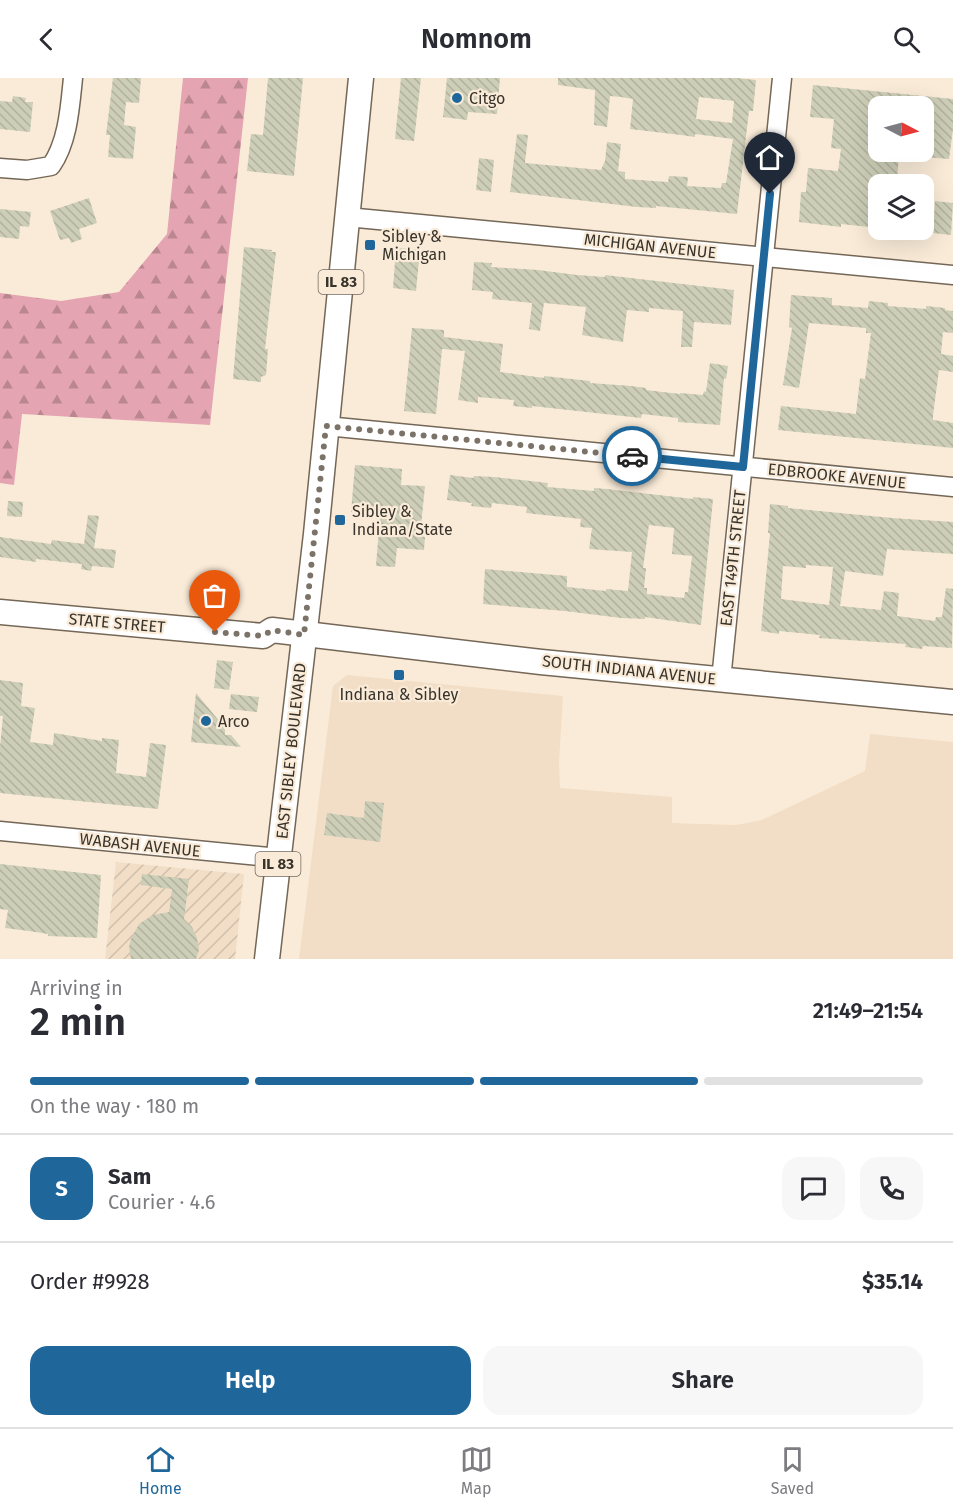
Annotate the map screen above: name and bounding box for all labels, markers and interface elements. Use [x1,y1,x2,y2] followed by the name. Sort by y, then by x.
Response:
[30,23,63,56] icon: back
[421,23,532,55] text: Nomnom
[890,23,923,56] icon: search
[469,89,505,108] place label: Citgo
[450,91,464,105] marker: Citgo
[868,96,934,162] north arrow
[868,96,934,240] map controls
[744,132,795,194] pin
[753,141,786,174] icon: home
[868,174,934,240] button: layers
[382,227,447,264] place label: Sibley & Michigan
[583,230,717,262] street label: MICHIGAN AVENUE
[363,238,377,252] marker: Sibley & Michigan
[318,270,364,294] road number: IL 83
[602,426,662,486] courier
[616,440,649,473] icon: car
[767,459,907,493] street label: EDBROOKE AVENUE
[716,488,750,627] street label: EAST 149TH STREET
[352,502,453,539] place label: Sibley & Indiana/State
[333,513,347,527] marker: Sibley & Indiana/State
[189,570,240,632] pin
[198,579,231,612] icon: bag
[68,609,167,637] street label: STATE STREET
[541,651,717,689] street label: SOUTH INDIANA AVENUE
[272,662,310,840] street label: EAST SIBLEY BOULEVARD
[392,668,406,682] marker: Indiana & Sibley
[340,685,459,704] place label: Indiana & Sibley
[218,712,250,731] place label: Arco
[199,714,213,728] marker: Arco
[79,829,201,861] street label: WABASH AVENUE
[256,852,300,876] road number: IL 83
[30,976,123,1000] text: Arriving in
[813,997,923,1024] text: 21:49–21:54
[30,999,126,1045] text: 2 min
[30,1094,199,1118] text: On the way · 180 m
[782,1157,845,1220] button: chat
[860,1157,923,1220] button: phone
[108,1163,151,1190] text: Sam
[55,1175,68,1202] text: S
[108,1190,215,1214] text: Courier · 4.6
[30,1268,150,1295] text: Order #9928
[862,1268,923,1295] text: $35.14
[30,1346,471,1415] button: Help
[483,1346,923,1415] button: Share
[139,1443,182,1498] tab: Home
[460,1443,493,1498] tab: Map
[771,1443,814,1498] tab: Saved

